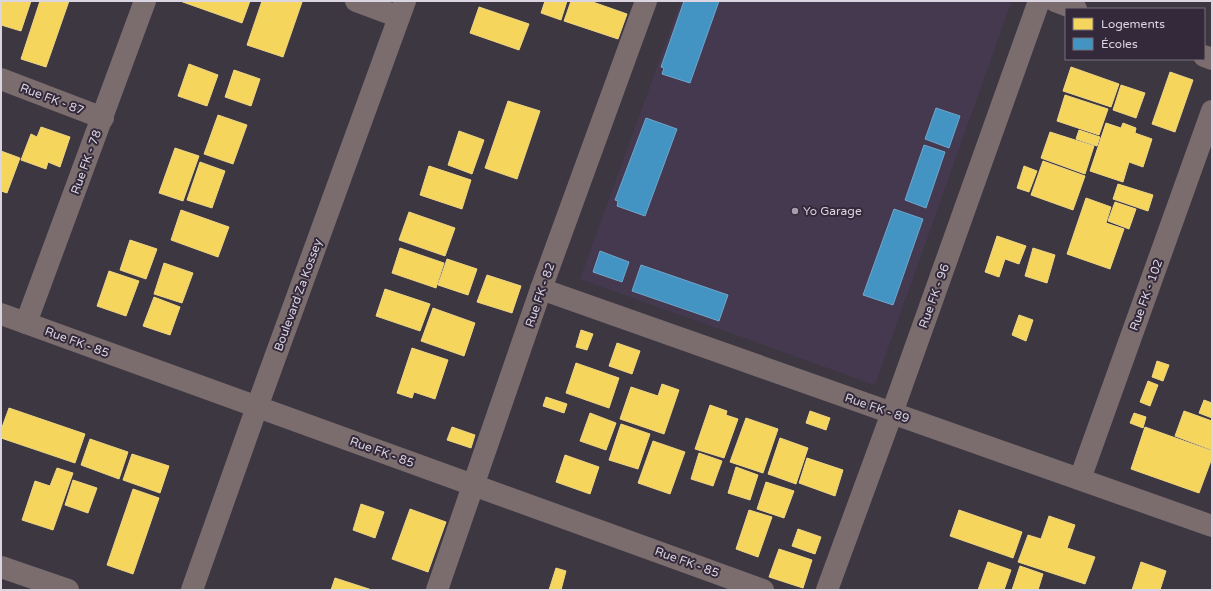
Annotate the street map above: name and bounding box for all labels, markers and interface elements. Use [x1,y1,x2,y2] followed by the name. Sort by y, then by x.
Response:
[1065,8,1205,60] legend
[1101,17,1165,31] text: Logements
[1101,37,1138,51] text: Écoles
[18,80,86,118] street label: Rue FK - 87
[68,128,104,196] street label: Rue FK - 78
[803,204,862,218] place label: Yo Garage
[790,206,800,216] marker: Yo Garage
[271,237,325,353] street label: Boulevard Za Kossey
[1127,257,1165,333] street label: Rue FK - 102
[522,261,558,329] street label: Rue FK - 82
[916,262,952,330] street label: Rue FK - 96
[43,324,111,360] street label: Rue FK - 85
[843,390,911,426] street label: Rue FK - 89
[348,434,416,470] street label: Rue FK - 85
[653,544,721,580] street label: Rue FK - 85

